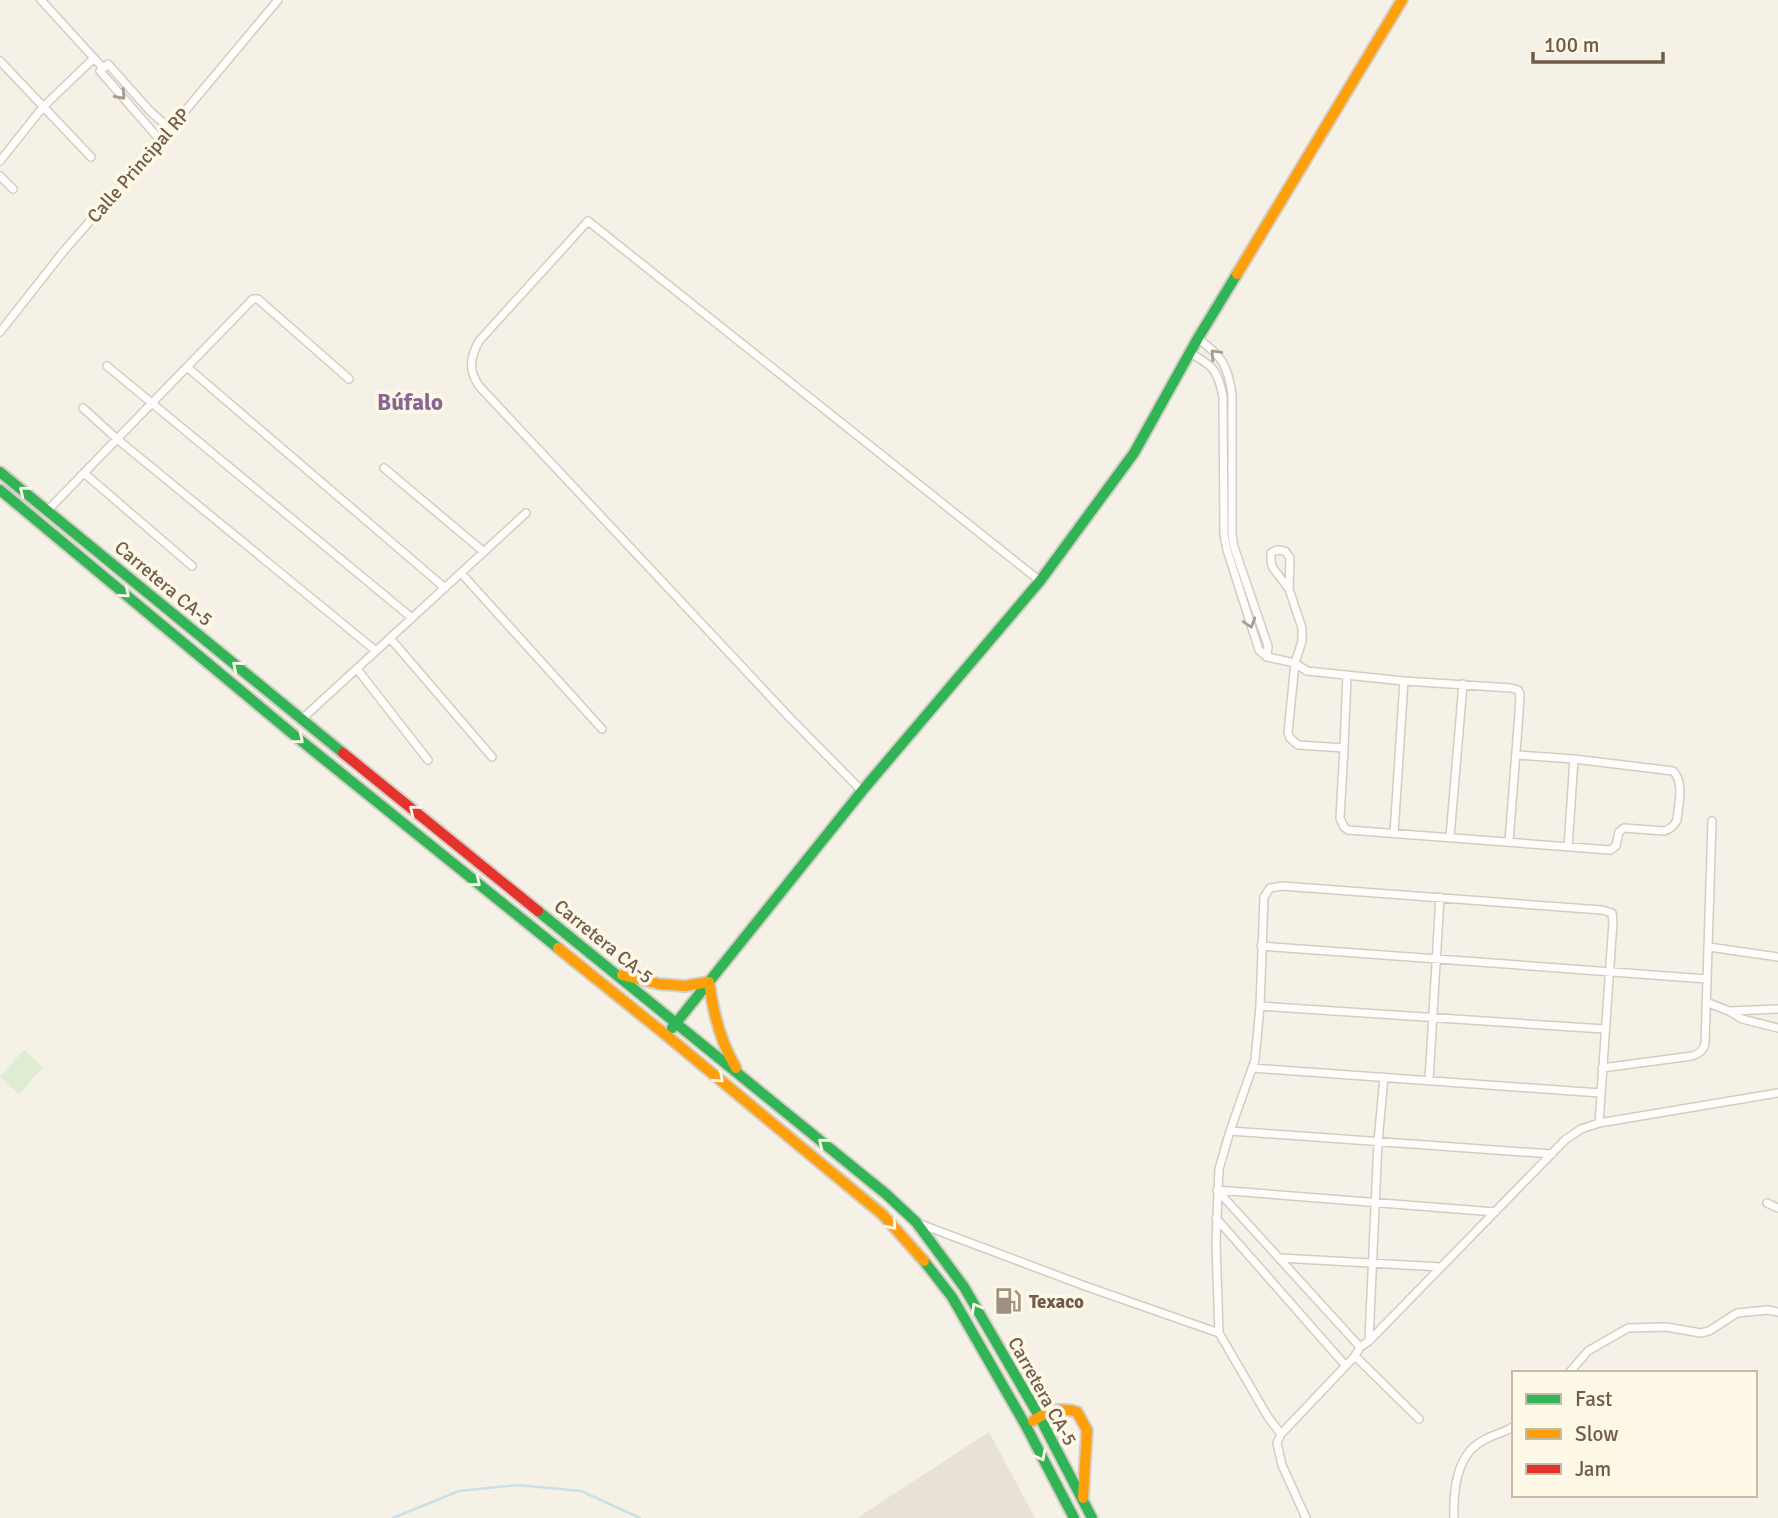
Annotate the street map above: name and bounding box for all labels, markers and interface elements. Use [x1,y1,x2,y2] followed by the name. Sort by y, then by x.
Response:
[1533,21,1662,65] scale bar
[1544,32,1599,58] text: 100 m
[112,87,125,100] one-way arrow
[82,103,195,228] street label: Calle Principal RP
[1211,350,1224,363] one-way arrow
[377,388,443,417] district label: Búfalo
[19,487,32,499] one-way arrow
[109,536,217,632] street label: Carretera CA-5
[117,585,129,598] one-way arrow
[1242,616,1256,629] one-way arrow
[233,662,246,674] one-way arrow
[291,731,304,743] one-way arrow
[409,805,421,818] one-way arrow
[468,874,481,886] one-way arrow
[549,894,658,989] street label: Carretera CA-5
[710,1070,723,1082] one-way arrow
[819,1138,831,1151] one-way arrow
[884,1217,896,1230] one-way arrow
[993,1286,1023,1316] fuel station icon: Texaco
[1029,1290,1084,1314] place label: Texaco
[972,1303,985,1316] one-way arrow
[1002,1333,1082,1450] street label: Carretera CA-5
[1512,1371,1757,1497] legend
[1575,1386,1612,1412] text: Fast
[1575,1421,1619,1447] text: Slow
[1033,1449,1047,1462] one-way arrow
[1575,1456,1611,1482] text: Jam

